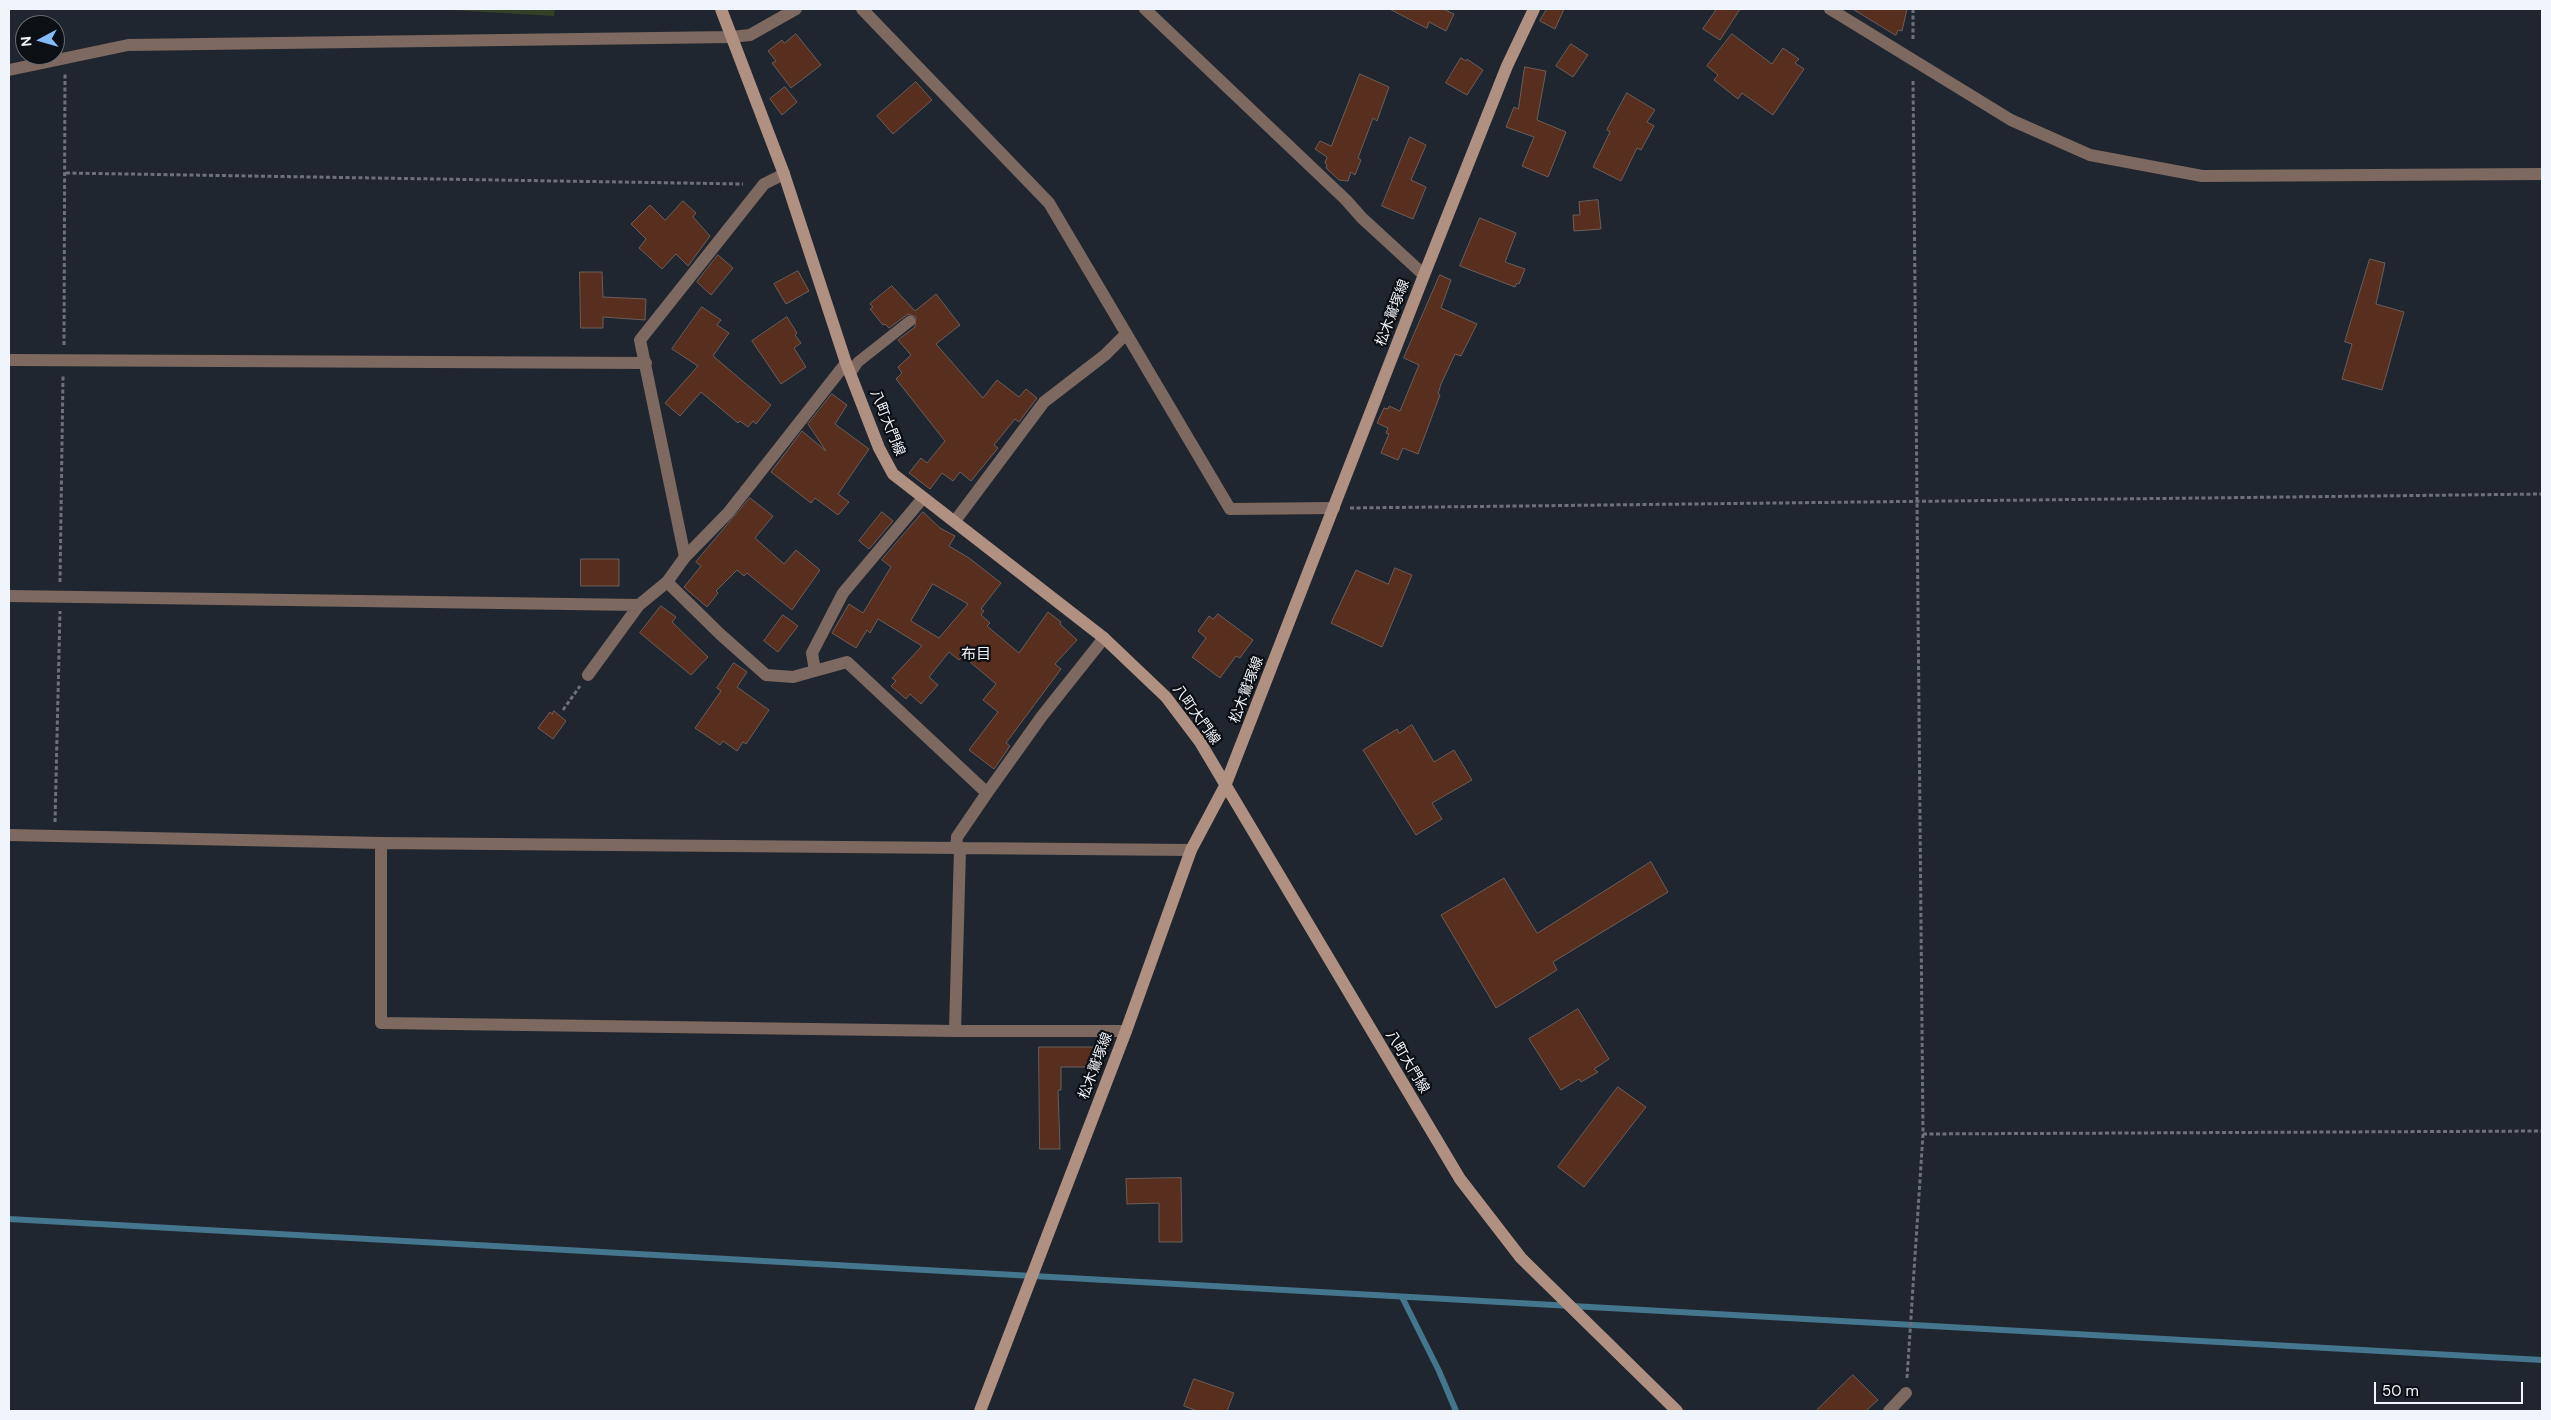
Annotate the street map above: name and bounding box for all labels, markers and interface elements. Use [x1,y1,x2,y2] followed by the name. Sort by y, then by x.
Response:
[15,15,65,65] north arrow
[17,35,36,47] text: N
[1373,277,1413,349] street label: 松木鷲塚線
[866,387,908,459] street label: 八町大門線
[961,646,991,664] district label: 布目
[1227,654,1267,726] street label: 松木鷲塚線
[1169,682,1223,748] street label: 八町大門線
[1382,1028,1432,1096] street label: 八町大門線
[1076,1030,1116,1102] street label: 松木鷲塚線
[2376,1372,2525,1404] scale bar
[2382,1381,2419,1401] text: 50 m

